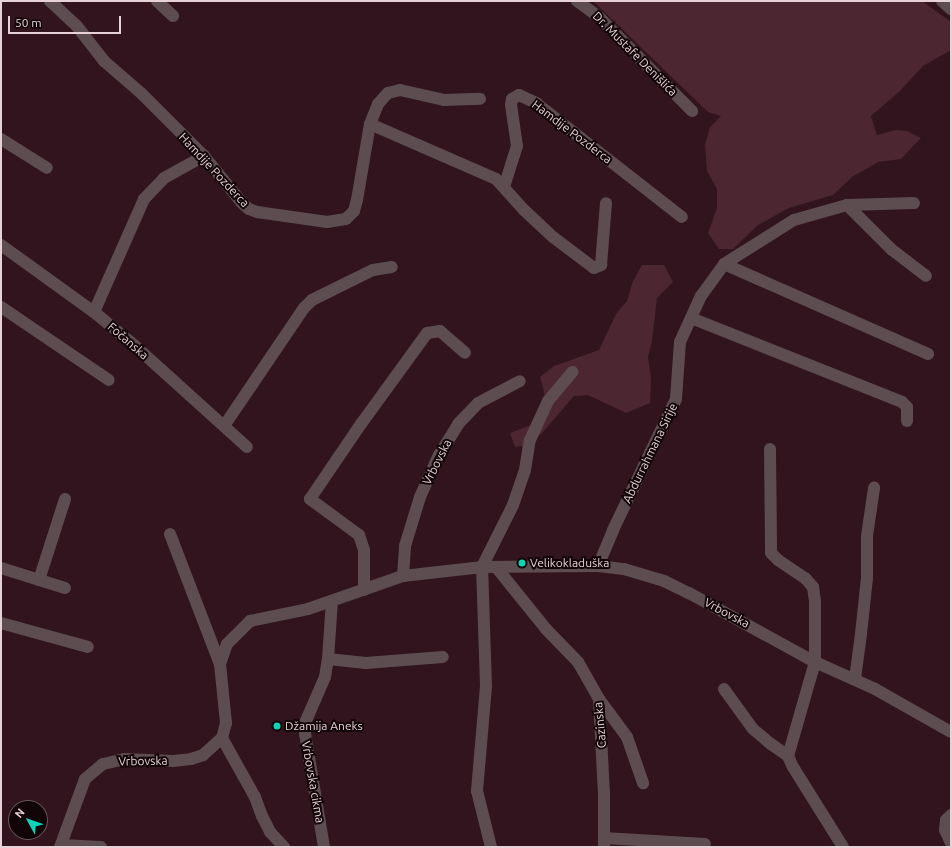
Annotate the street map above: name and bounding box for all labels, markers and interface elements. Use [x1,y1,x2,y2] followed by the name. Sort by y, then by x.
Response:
[10,8,123,34] scale bar
[590,9,680,99] street label: Dr. Mustafe Denišlića
[15,16,42,29] text: 50 m
[529,97,615,167] street label: Hamdije Pozderca
[176,130,252,210] street label: Hamdije Pozderca
[105,319,151,363] street label: Fočanska
[620,401,680,505] street label: Abdurrahmana Sirije
[419,437,455,487] street label: Vrbovska
[530,556,609,570] place label: Velikokladuška
[517,558,527,568] marker: Velikokladuška
[702,595,752,631] street label: Vrbovska
[591,701,609,749] street label: Cazinska
[285,719,363,733] place label: Džamija Aneks
[272,721,282,731] marker: Džamija Aneks
[299,740,327,824] street label: Vrbovska cikma
[118,753,168,769] street label: Vrbovska
[8,800,48,840] north arrow
[12,806,27,820] text: N

